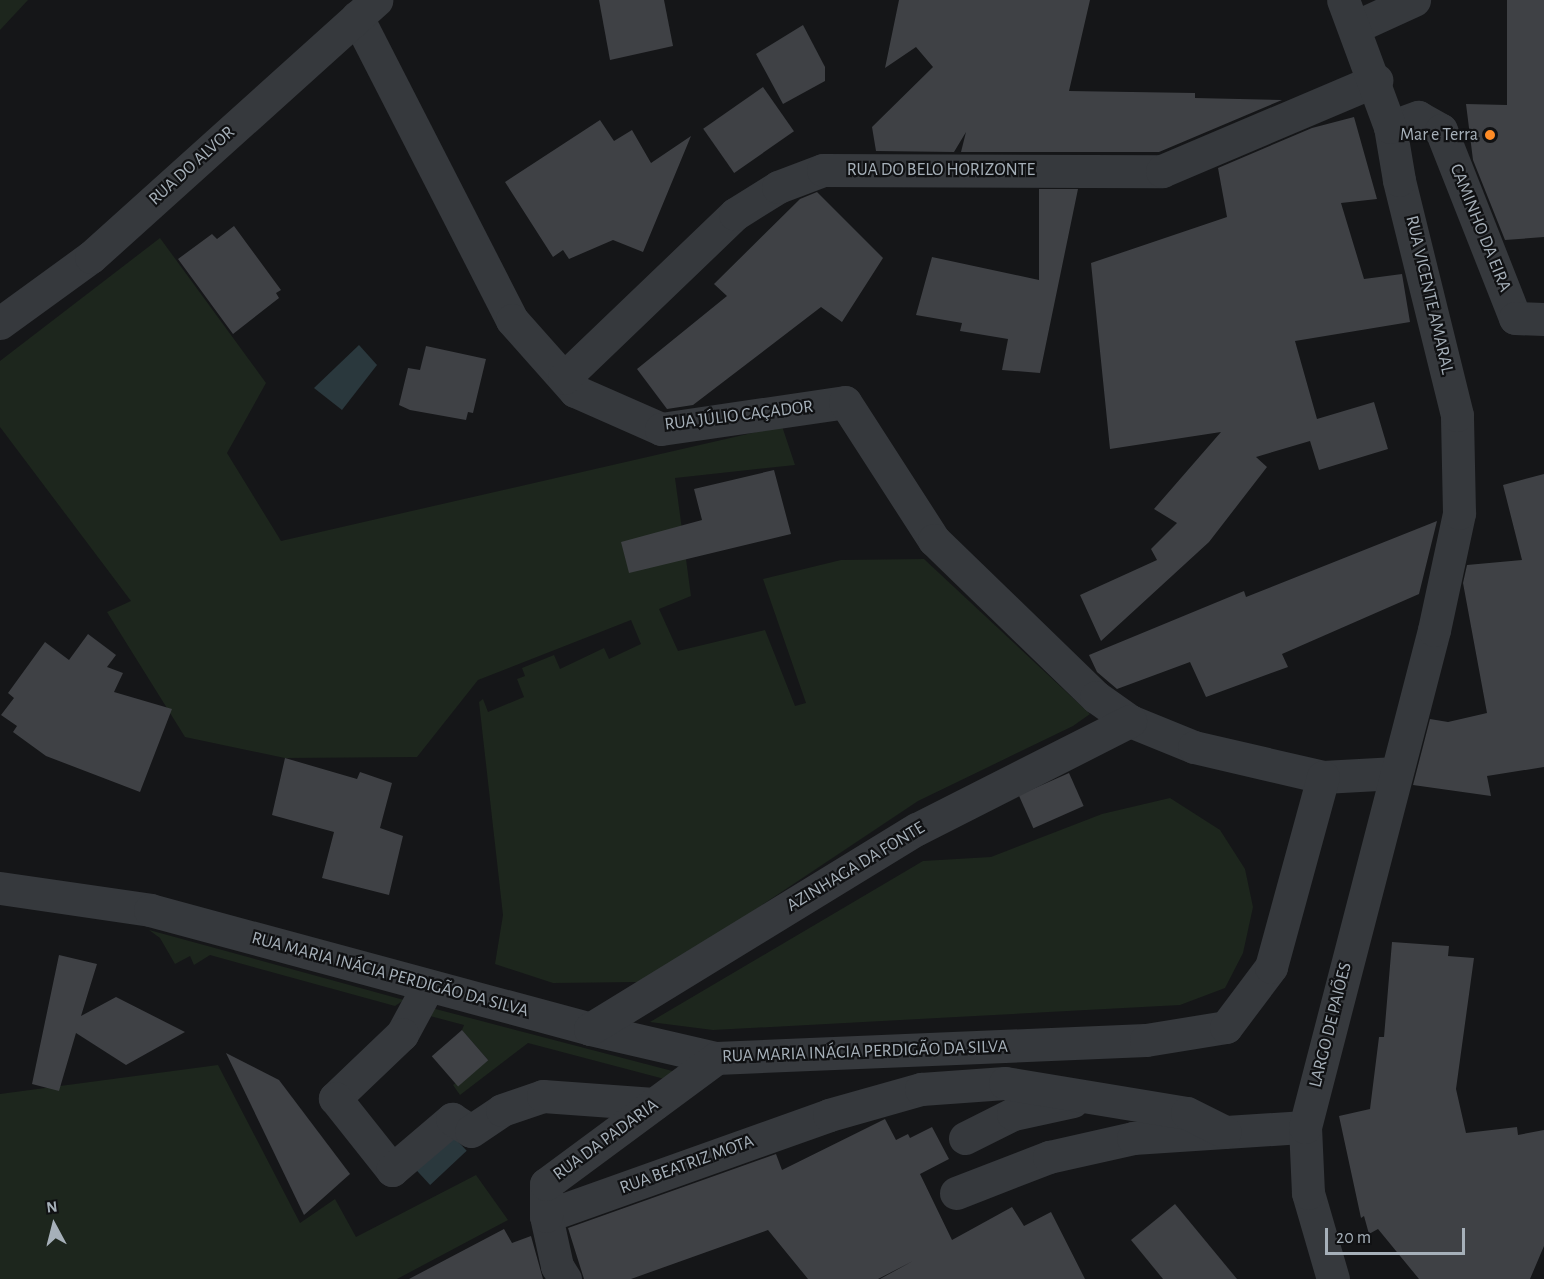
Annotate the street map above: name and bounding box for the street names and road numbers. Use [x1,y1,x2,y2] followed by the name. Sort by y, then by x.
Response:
[145,122,239,210] street label: RUA DO ALVOR
[847,159,1035,181] street label: RUA DO BELO HORIZONTE
[1444,161,1516,295] street label: CAMINHO DA EIRA
[1400,214,1458,376] street label: RUA VICENTE AMARAL
[663,396,815,436] street label: RUA JÚLIO CAÇADOR
[783,817,929,917] street label: AZINHAGA DA FONTE
[249,928,531,1022] street label: RUA MARIA INÁCIA PERDIGÃO DA SILVA
[1305,960,1357,1090] street label: LARGO DE PAIÕES
[722,1036,1008,1068] street label: RUA MARIA INÁCIA PERDIGÃO DA SILVA
[549,1095,663,1185] street label: RUA DA PADARIA
[617,1131,757,1199] street label: RUA BEATRIZ MOTA

